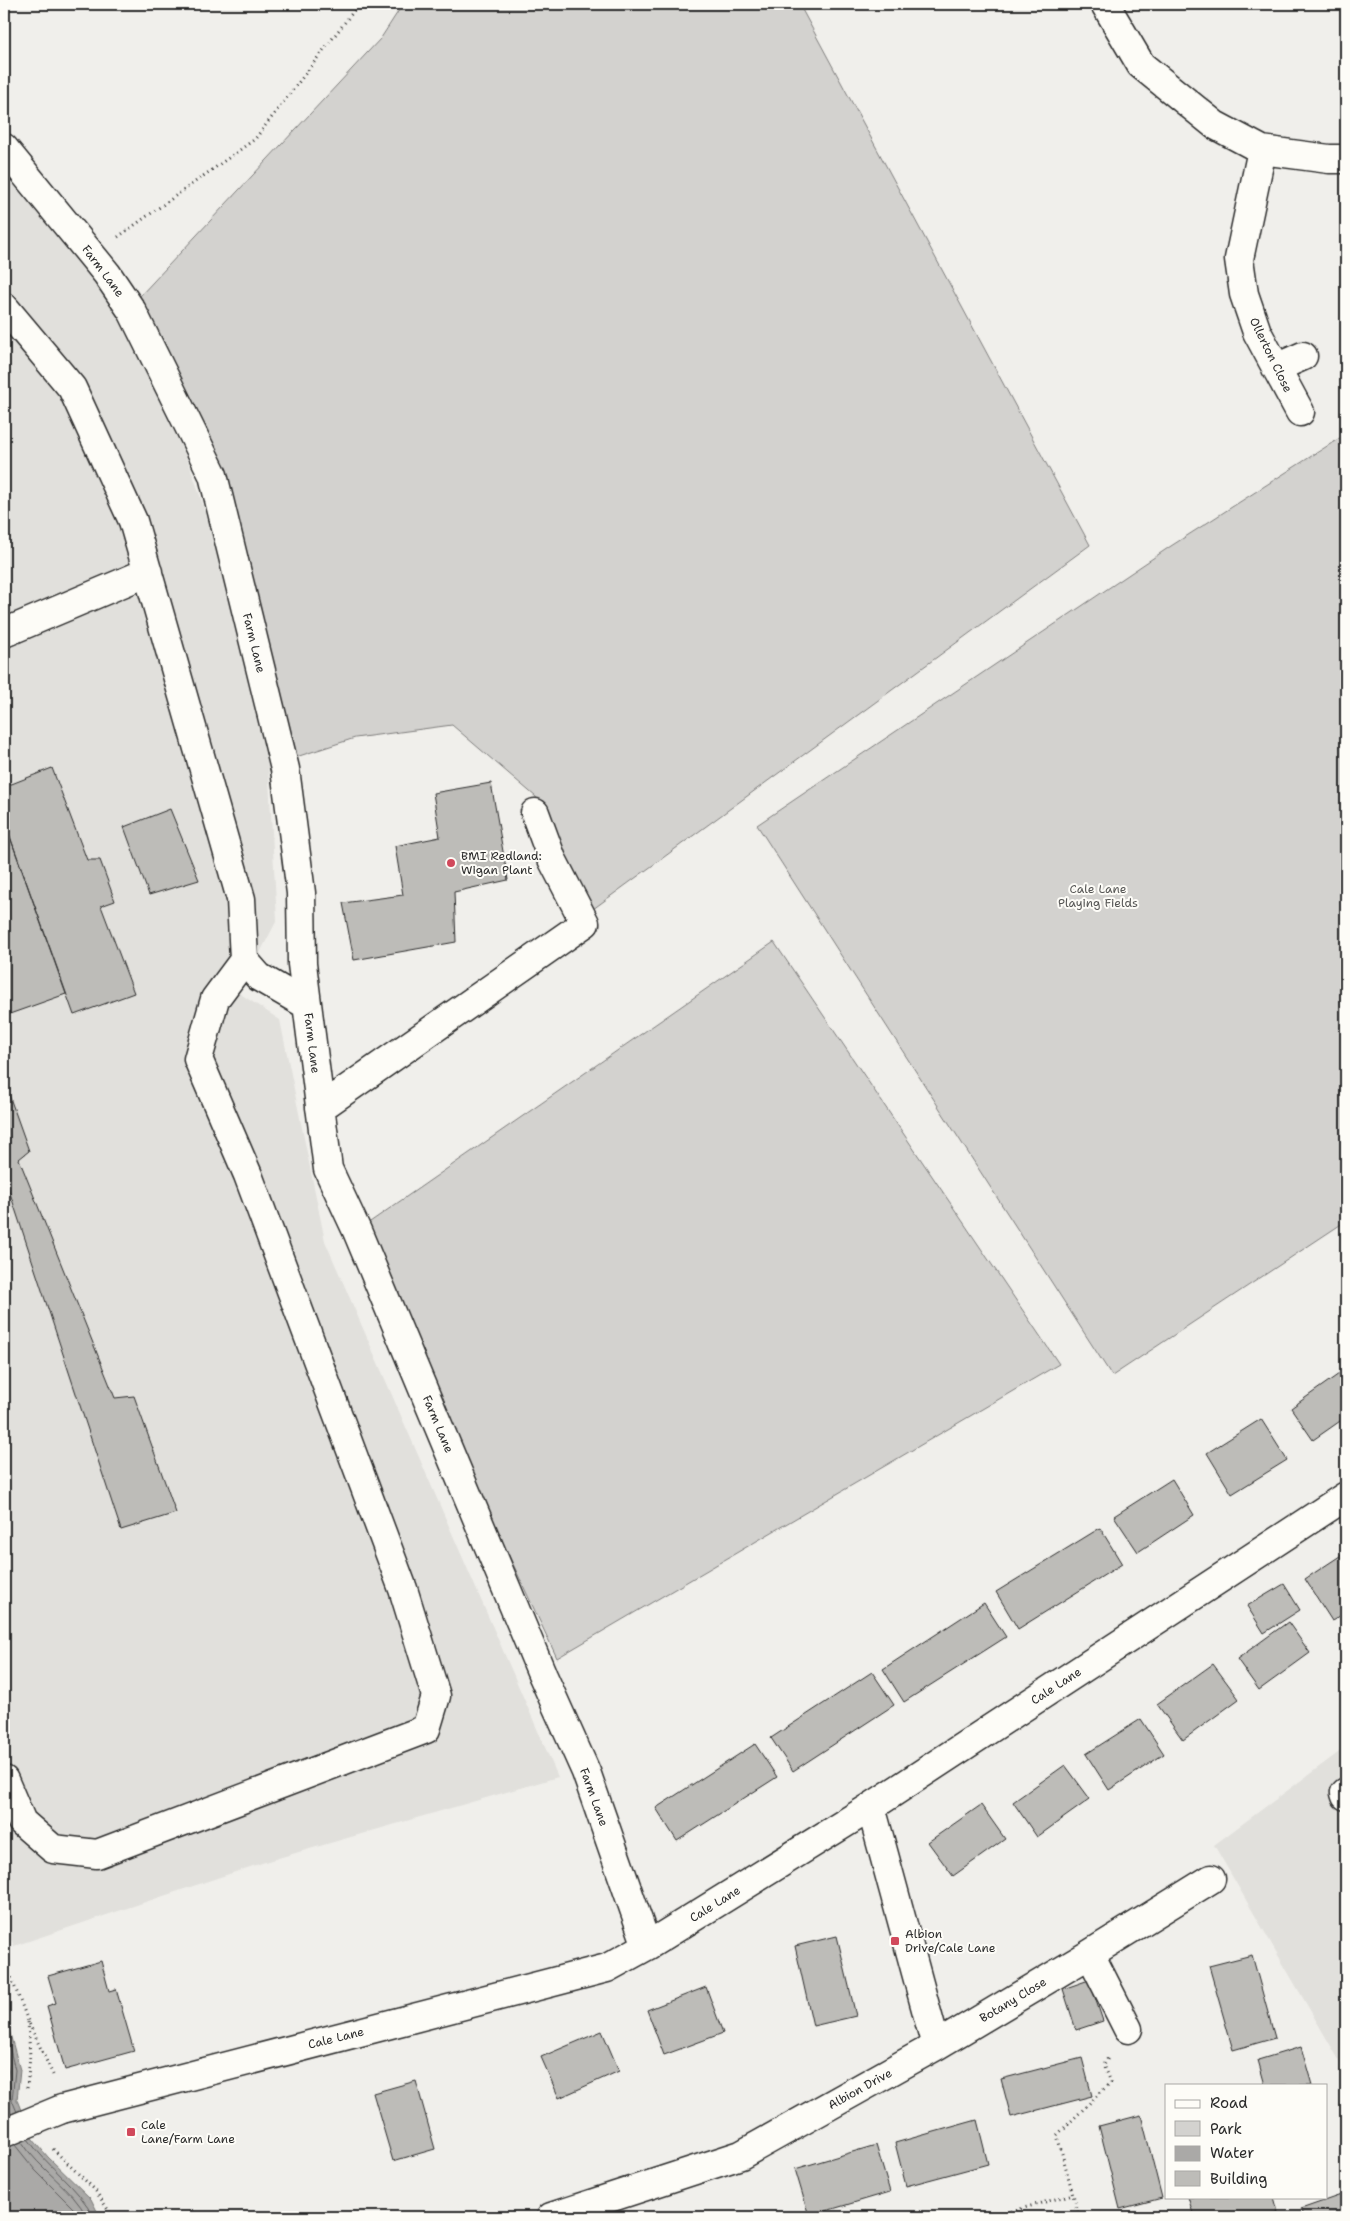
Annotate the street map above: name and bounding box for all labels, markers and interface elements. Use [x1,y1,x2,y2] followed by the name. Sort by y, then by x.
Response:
[78,242,128,300] street label: Farm Lane
[1246,315,1296,395] street label: Ollerton Close
[239,611,269,675] street label: Farm Lane
[461,848,542,878] place label: BMI Redland: Wigan Plant
[445,857,457,869] marker: BMI Redland: Wigan Plant
[1058,881,1138,911] park label: Cale Lane Playing Fields
[300,1012,324,1075] street label: Farm Lane
[419,1393,457,1455] street label: Farm Lane
[1028,1664,1084,1708] street label: Cale Lane
[576,1766,612,1829] street label: Farm Lane
[687,1882,744,1926] street label: Cale Lane
[905,1926,996,1956] place label: Albion Drive/Cale Lane
[889,1935,901,1947] marker: Albion Drive/Cale Lane
[977,1974,1050,2026] street label: Botany Close
[306,2023,366,2053] street label: Cale Lane
[825,2065,895,2113] street label: Albion Drive
[1165,2084,1328,2198] legend
[1210,2093,1248,2113] text: Road
[141,2117,235,2147] place label: Cale Lane/Farm Lane
[1210,2119,1242,2139] text: Park
[125,2126,137,2138] marker: Cale Lane/Farm Lane
[1210,2143,1254,2163] text: Water
[1210,2169,1267,2189] text: Building

